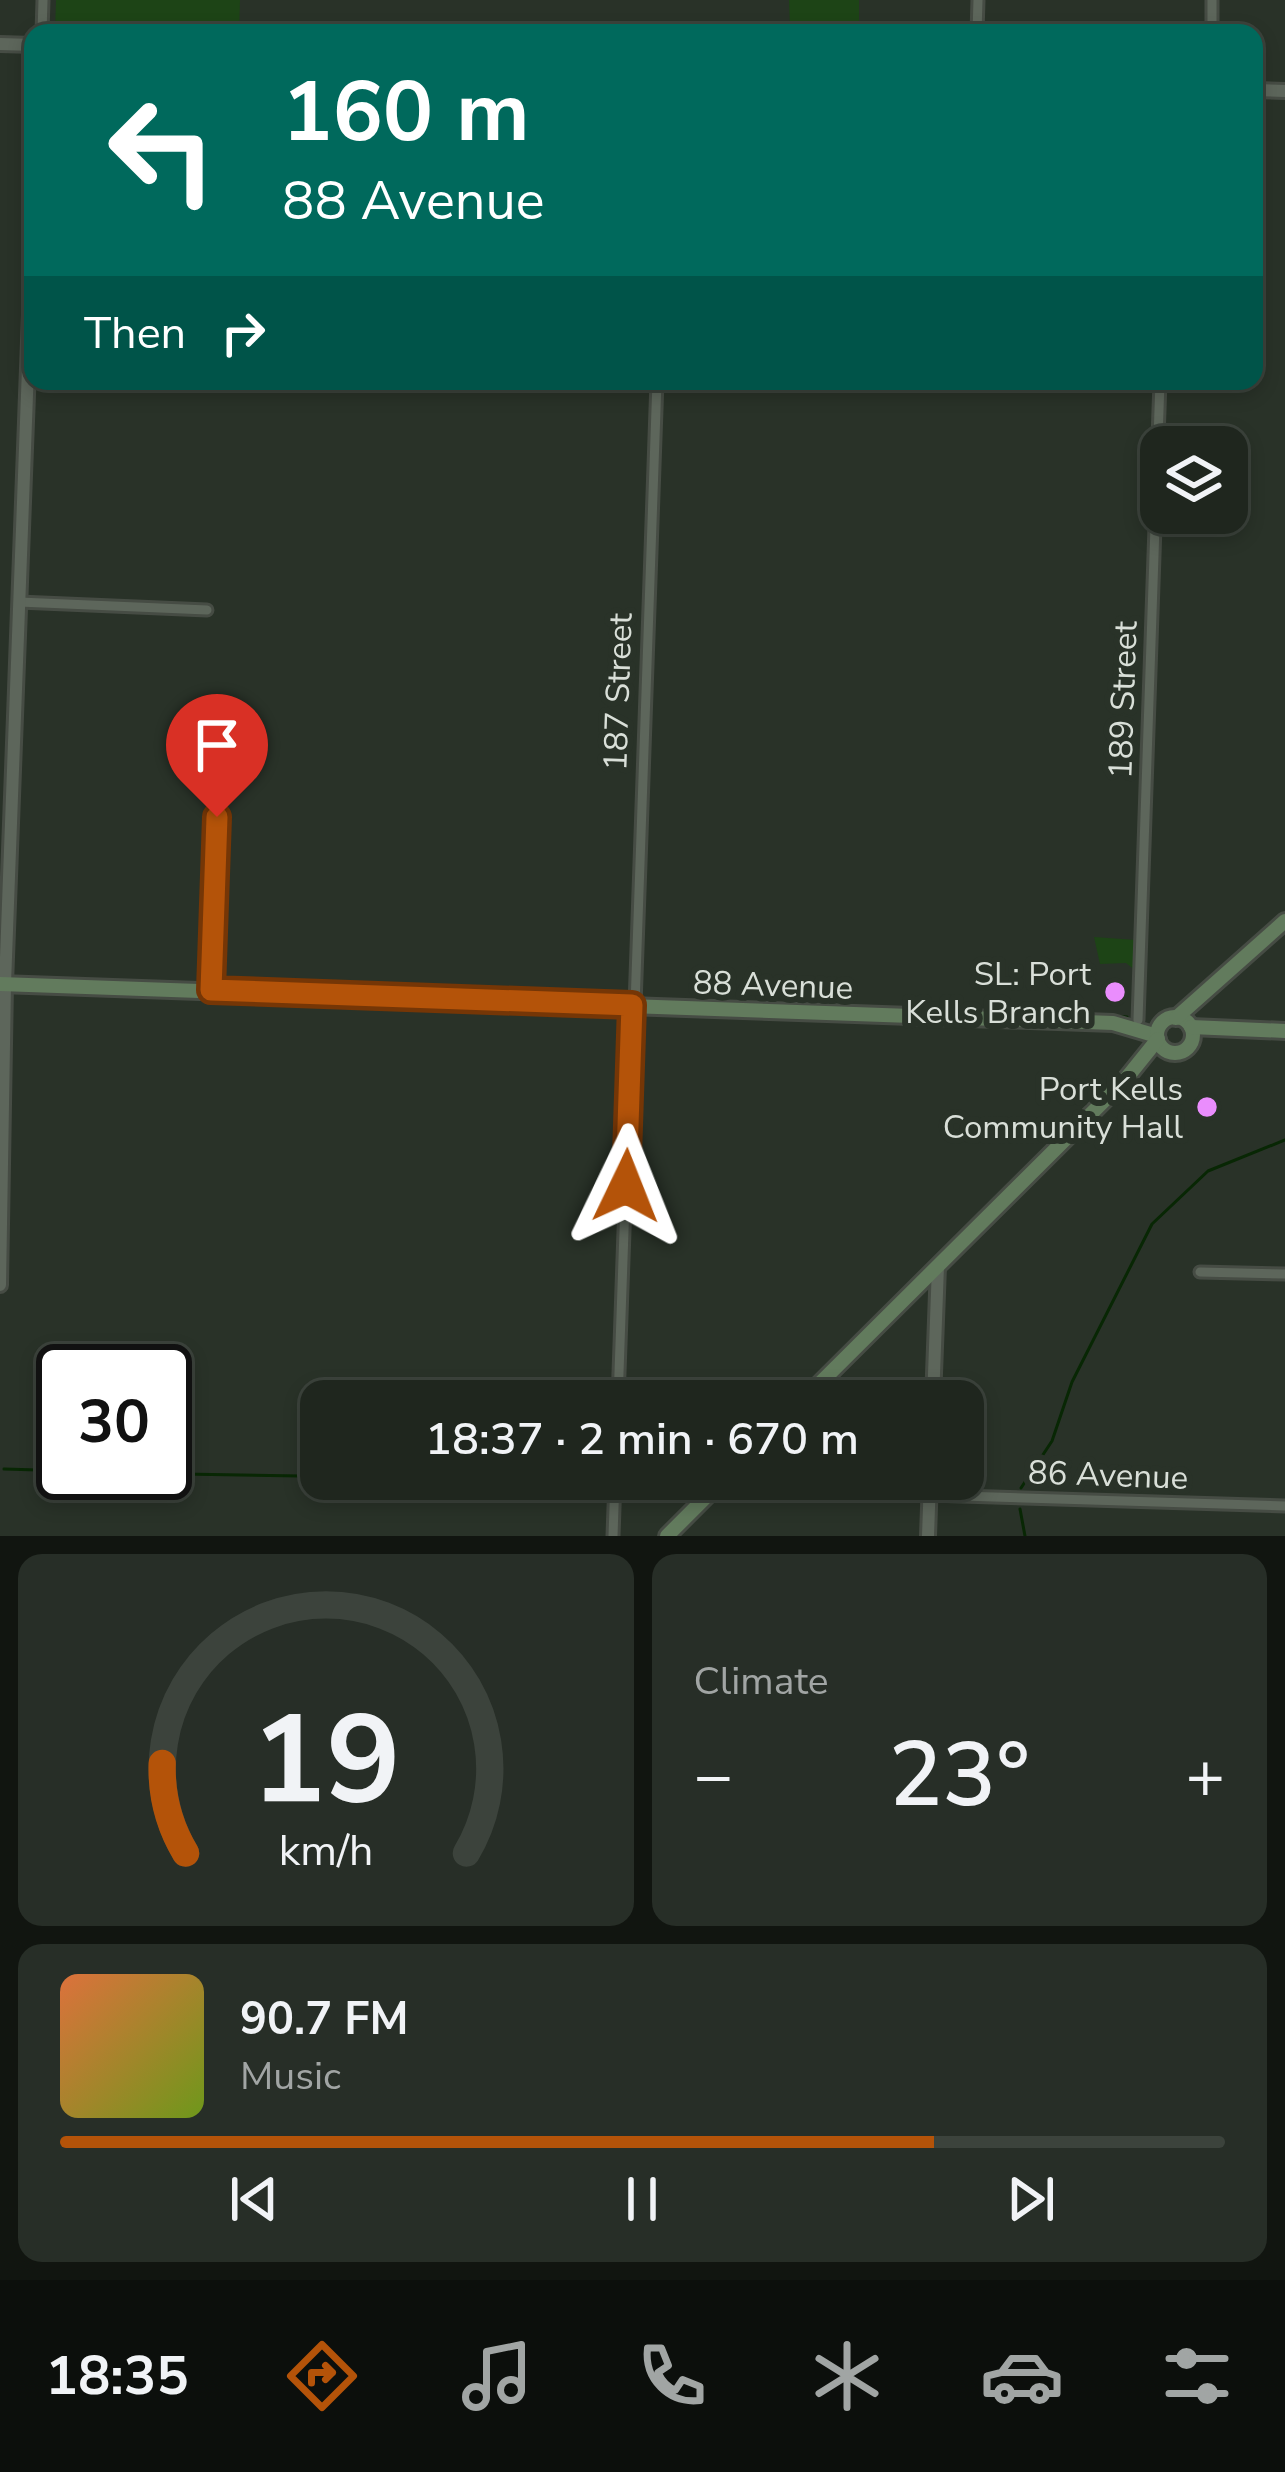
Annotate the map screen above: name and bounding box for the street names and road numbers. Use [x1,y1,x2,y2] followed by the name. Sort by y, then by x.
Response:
[593,612,644,772] street label: 187 Street
[1098,620,1149,780] street label: 189 Street
[692,960,854,1011] street label: 88 Avenue
[1027,1450,1189,1501] street label: 86 Avenue

